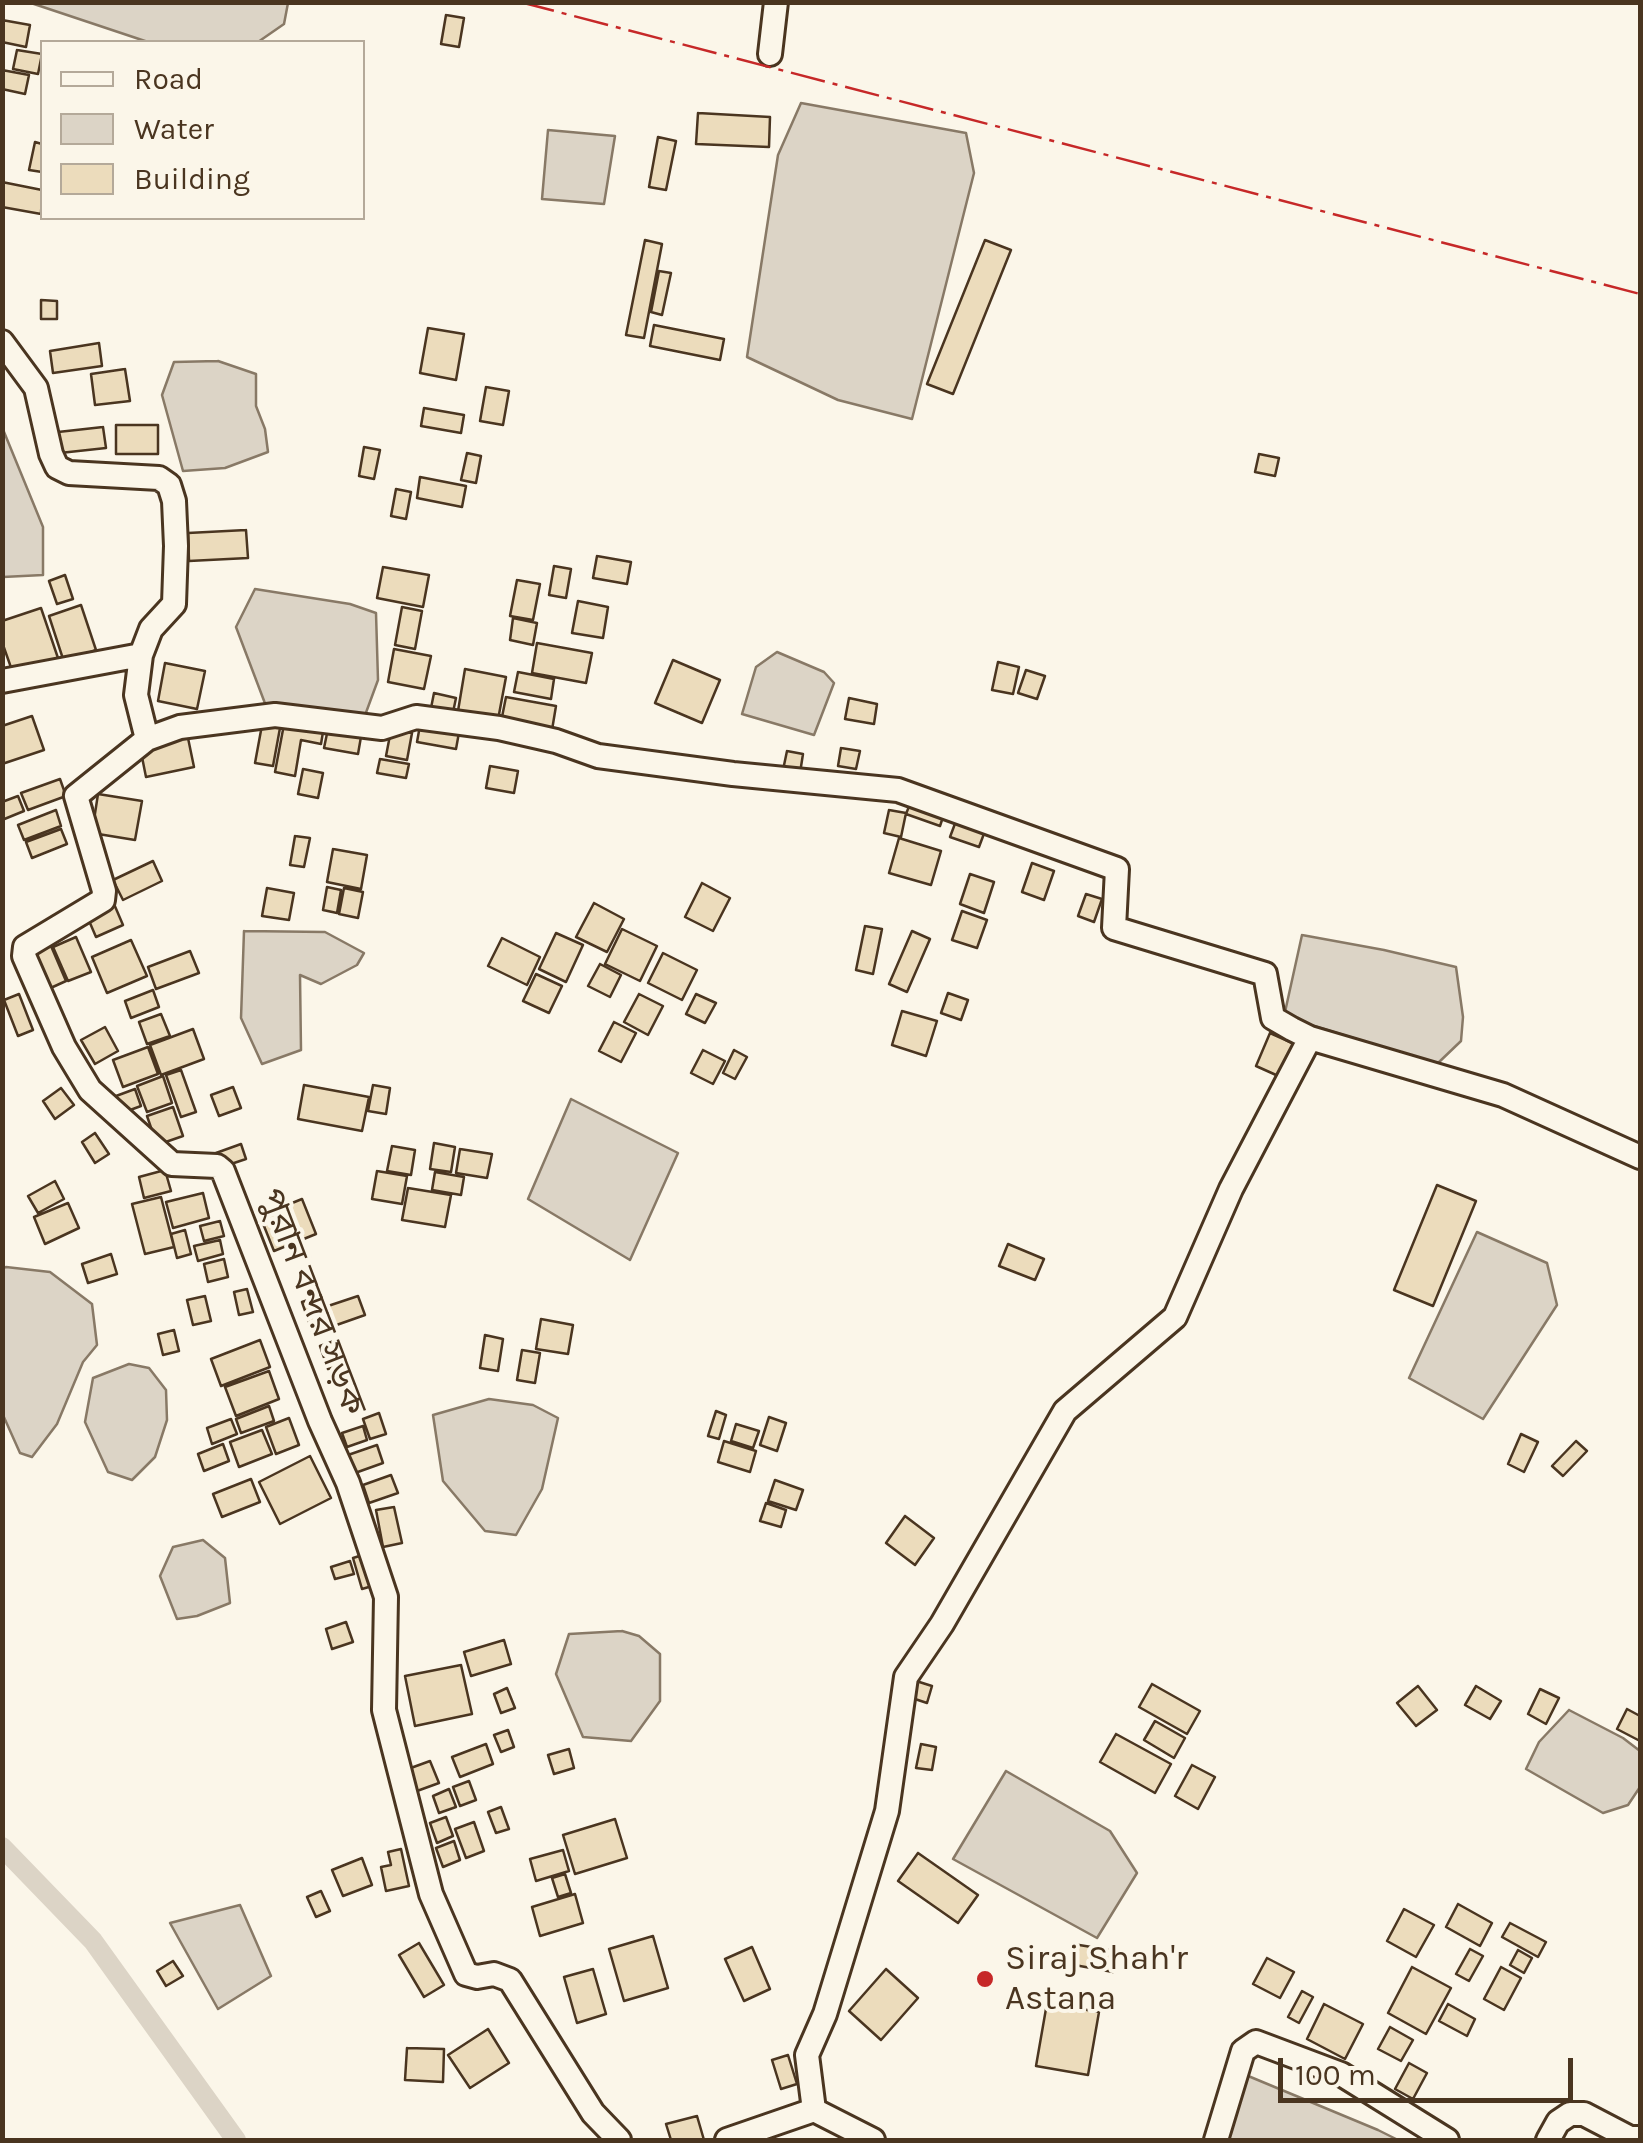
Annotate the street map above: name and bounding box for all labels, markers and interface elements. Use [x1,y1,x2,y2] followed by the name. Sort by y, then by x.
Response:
[40,40,365,220] legend
[134,61,203,97] text: Road
[134,111,214,147] text: Water
[134,161,250,197] text: Building
[249,1183,375,1421] street label: পুরান বন্দর সড়ক
[1005,1938,1188,2020] place label: Siraj Shah'r Astana
[974,1968,996,1990] marker: Siraj Shah'r Astana
[1283,2038,1578,2100] scale bar
[1295,2057,1376,2093] text: 100 m

